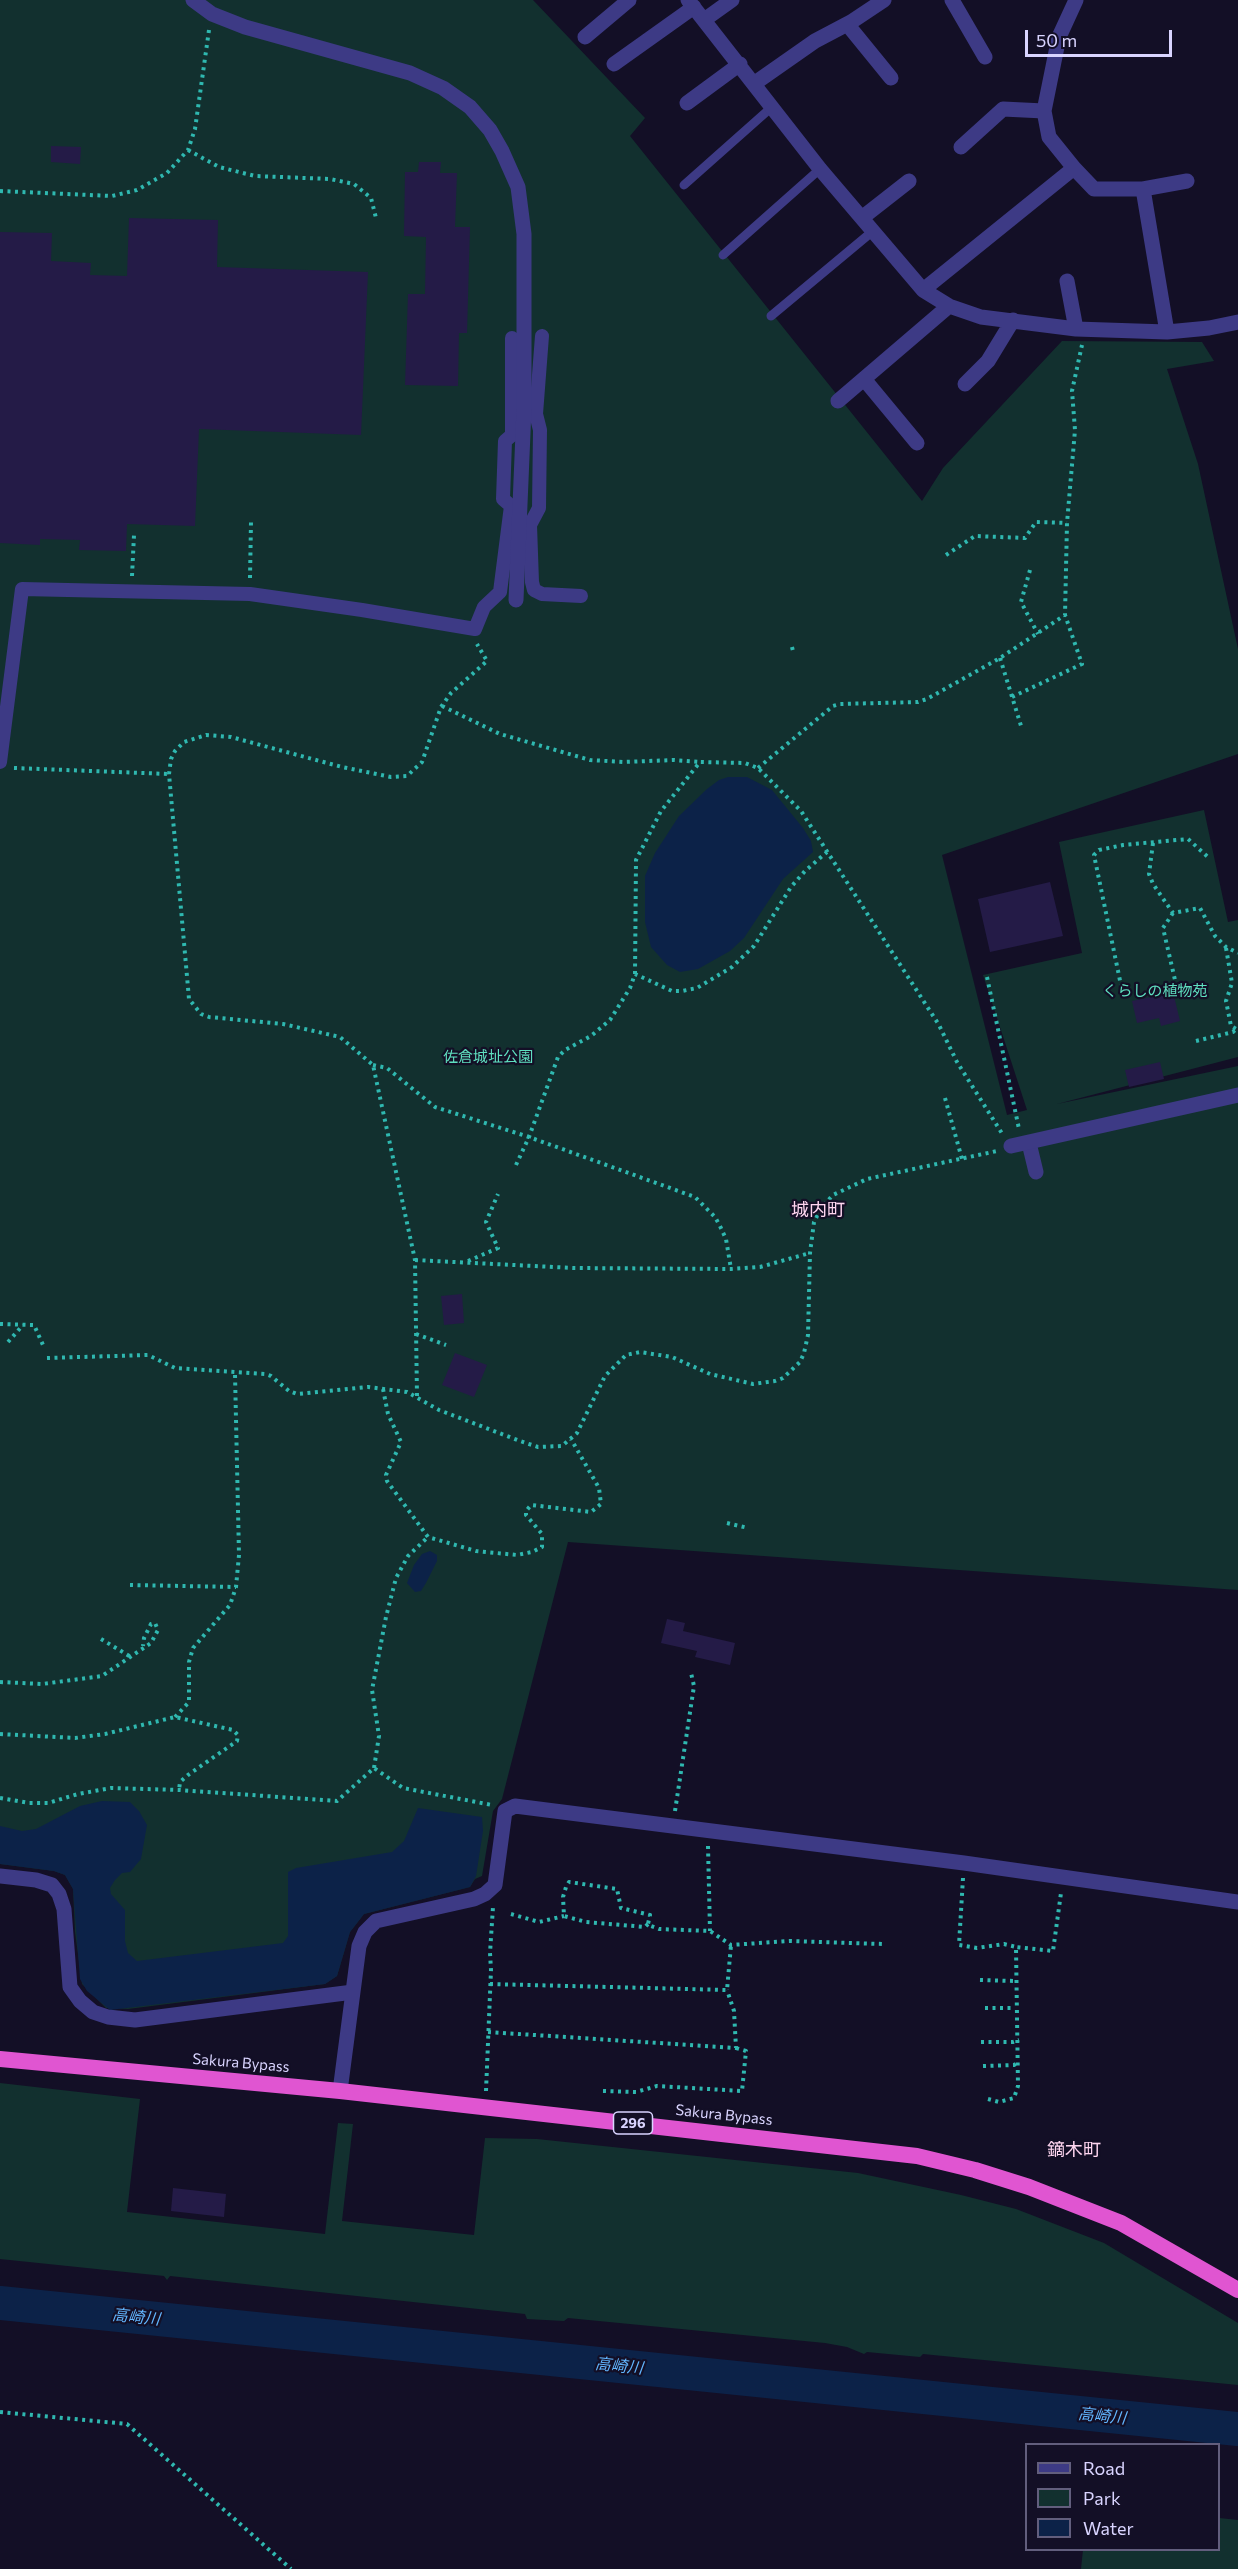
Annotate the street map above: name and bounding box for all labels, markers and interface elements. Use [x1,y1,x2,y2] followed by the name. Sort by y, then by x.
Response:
[1028,18,1175,56] scale bar
[1036,29,1077,51] text: 50 m
[1103,982,1207,1000] park label: くらしの植物苑
[443,1048,533,1066] park label: 佐倉城址公園
[791,1199,845,1221] district label: 城内町
[192,2050,290,2076] street label: Sakura Bypass
[675,2101,773,2129] street label: Sakura Bypass
[614,2112,652,2134] road number: 296
[1047,2139,1101,2161] district label: 鏑木町
[111,2305,161,2329] water label: 高崎川
[594,2354,644,2378] water label: 高崎川
[1077,2404,1127,2428] water label: 高崎川
[1025,2443,1220,2551] legend
[1083,2457,1125,2479] text: Road
[1083,2487,1121,2509] text: Park
[1083,2517,1134,2539] text: Water

